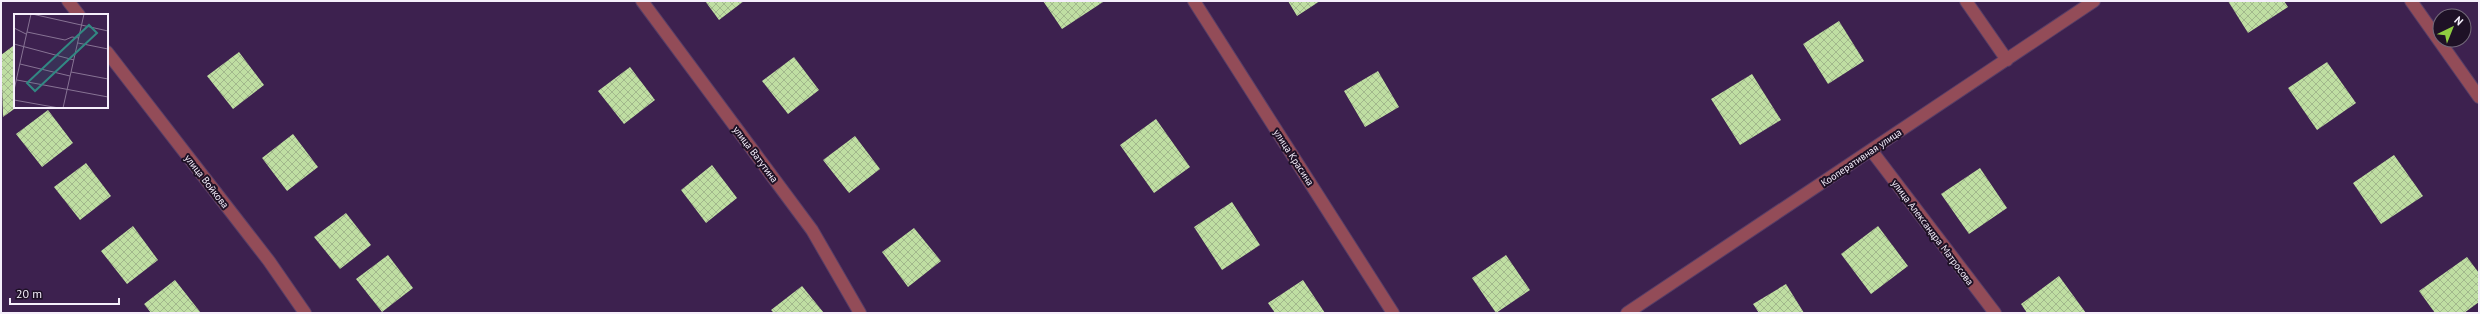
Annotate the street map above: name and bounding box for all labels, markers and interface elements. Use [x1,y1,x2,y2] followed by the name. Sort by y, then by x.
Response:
[2432,8,2472,48] north arrow
[2451,13,2466,28] text: N
[14,14,108,108] inset map
[730,123,781,185] street label: улица Ватутина
[1818,126,1904,189] street label: Кооперативная улица
[1270,127,1317,188] street label: улица Красина
[182,152,232,211] street label: улица Войкова
[1889,177,1977,288] street label: улица Александра Матросова
[10,280,119,306] scale bar
[16,286,42,301] text: 20 m

